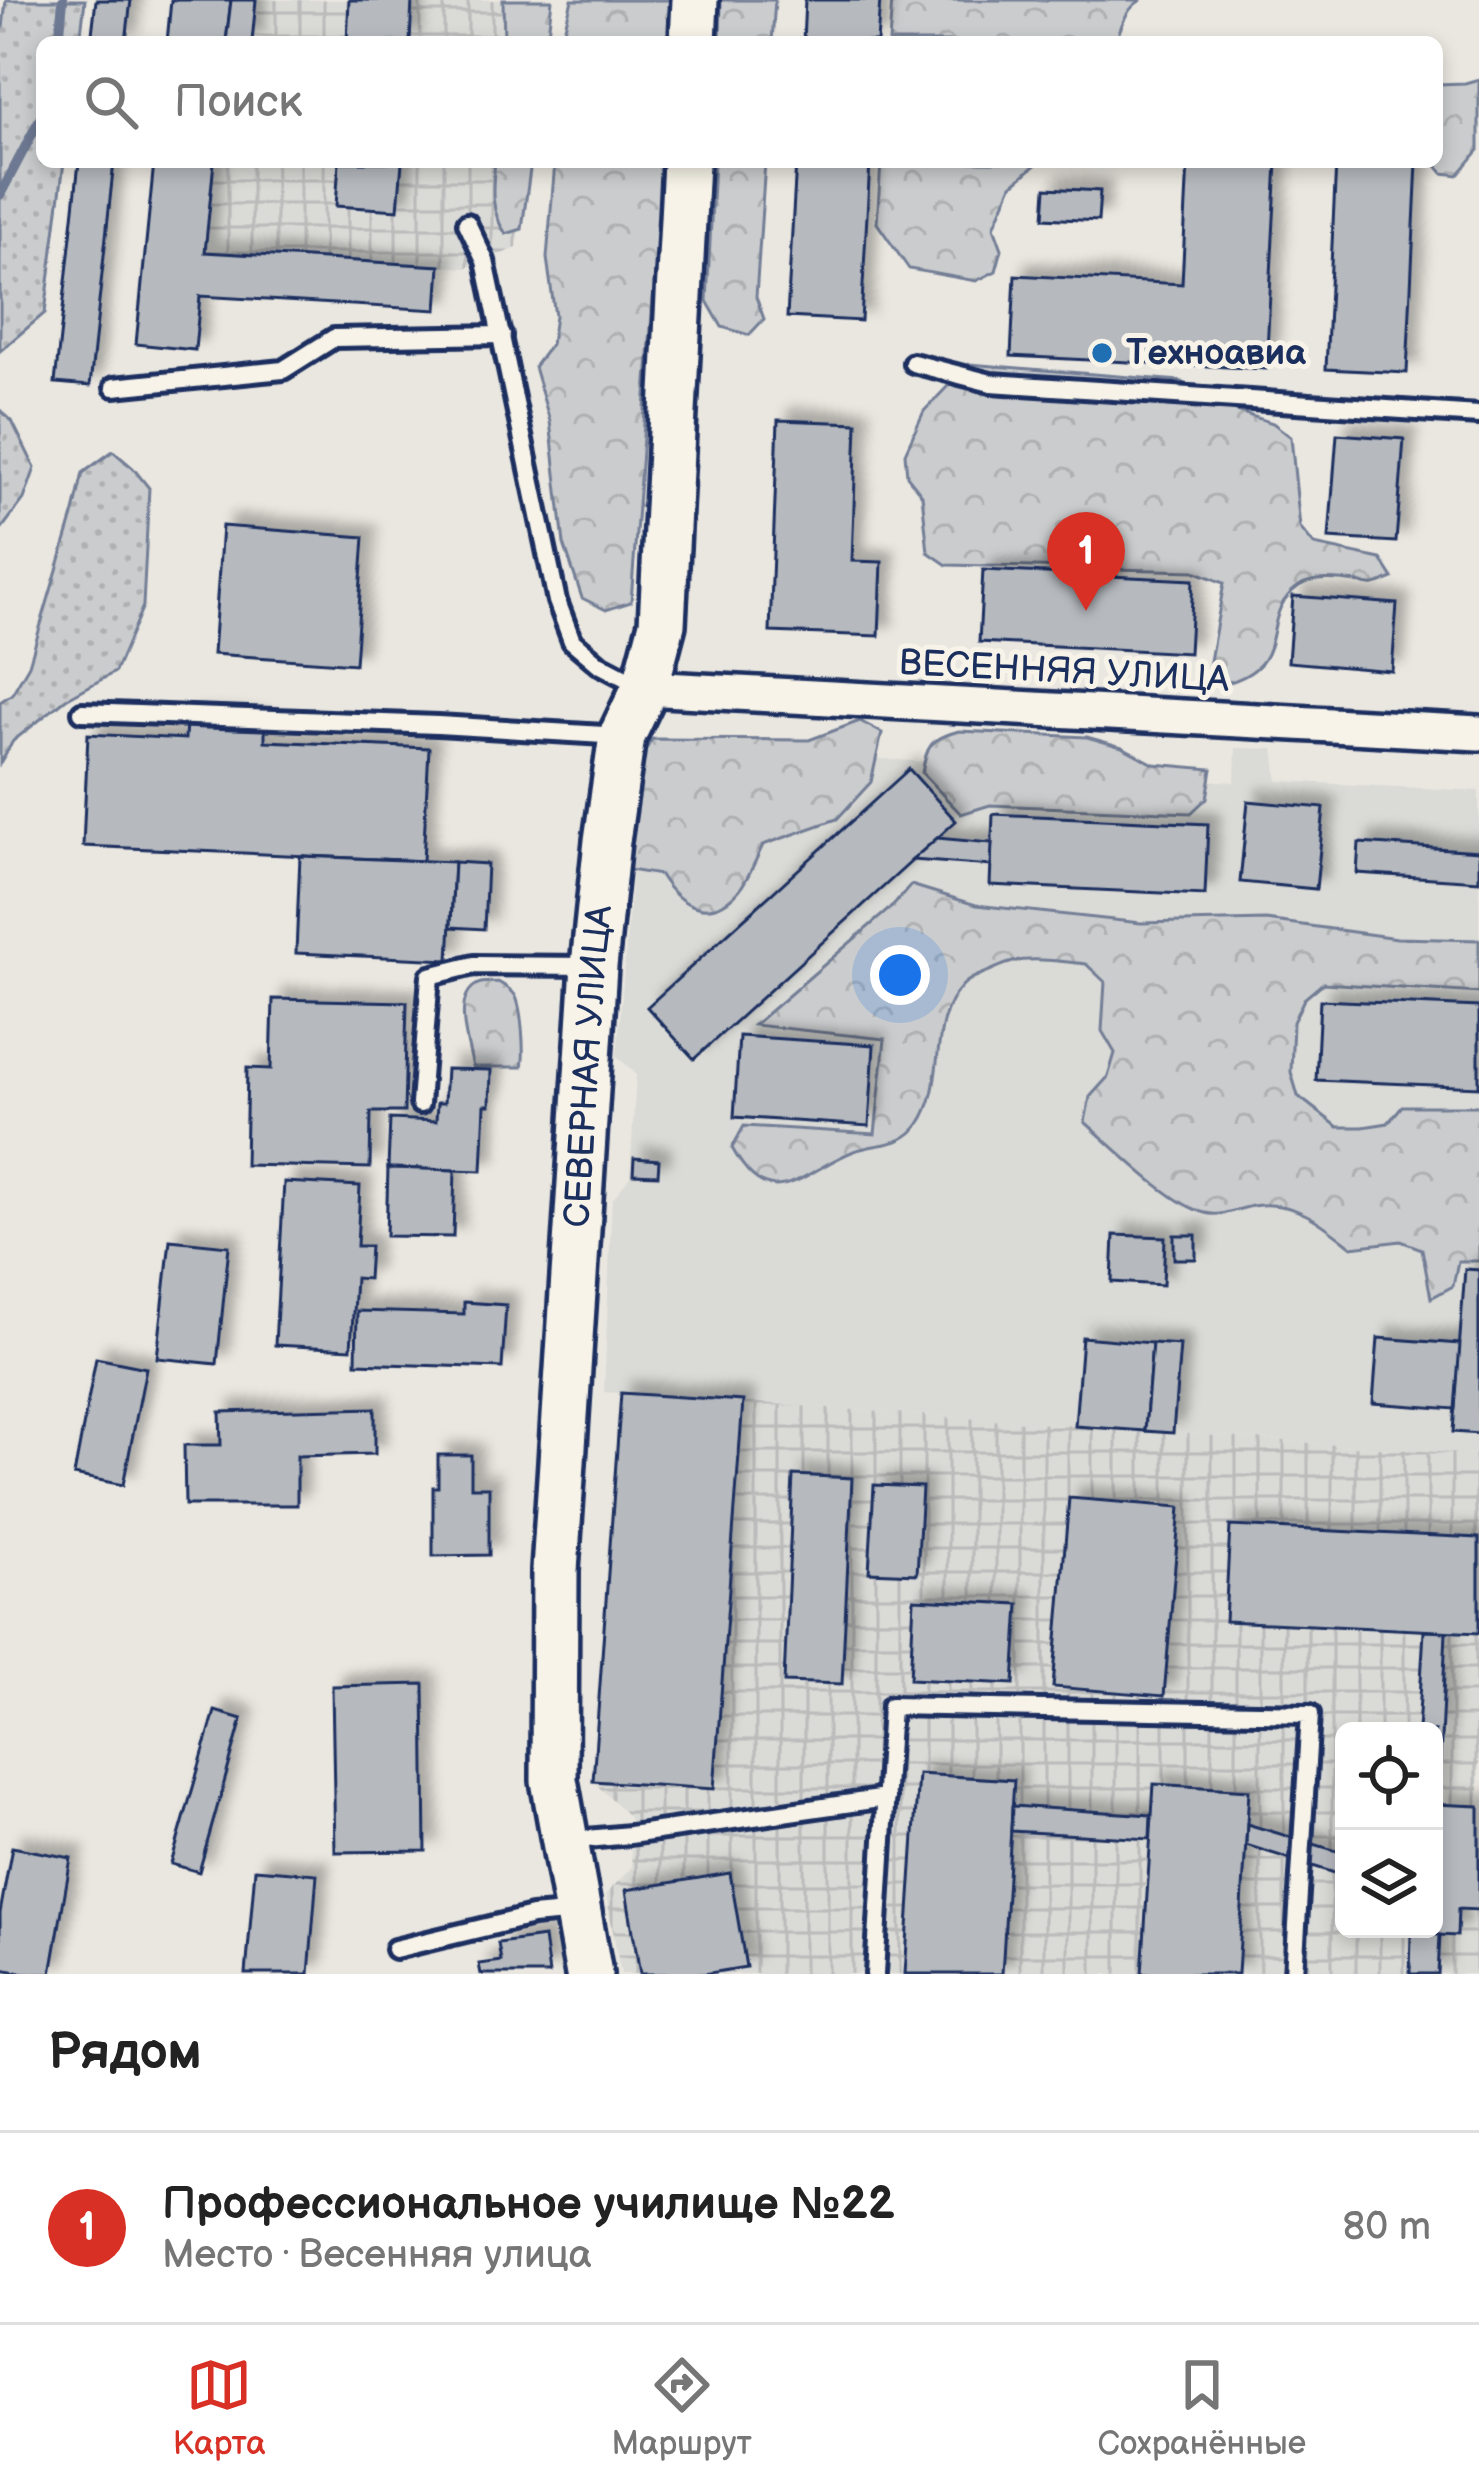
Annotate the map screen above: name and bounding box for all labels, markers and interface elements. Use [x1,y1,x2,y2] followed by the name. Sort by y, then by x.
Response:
[36,36,1443,168] search box
[78,69,144,135] icon: search
[174,75,302,130] text: Поиск
[1126,332,1307,375] place label: Техноавиа
[1089,340,1115,366] marker: Техноавиа
[1047,512,1125,611] pin: 1
[898,642,1230,702] street label: ВЕСЕННЯЯ УЛИЦА
[556,903,622,1229] street label: СЕВЕРНАЯ УЛИЦА
[870,945,930,1005] your location
[1335,1722,1443,1938] map controls
[1335,1722,1443,1830] button: locate
[1335,1830,1443,1938] button: layers
[48,2022,202,2083] text: Рядом
[162,2177,895,2232] text: Профессиональное училище №22
[79,2204,95,2251] text: 1
[1343,2204,1431,2251] text: 80 m
[162,2232,592,2279] text: Место · Весенняя улица
[173,2352,266,2464] tab: Карта
[612,2352,752,2464] tab: Маршрут
[1098,2352,1306,2464] tab: Сохранённые

